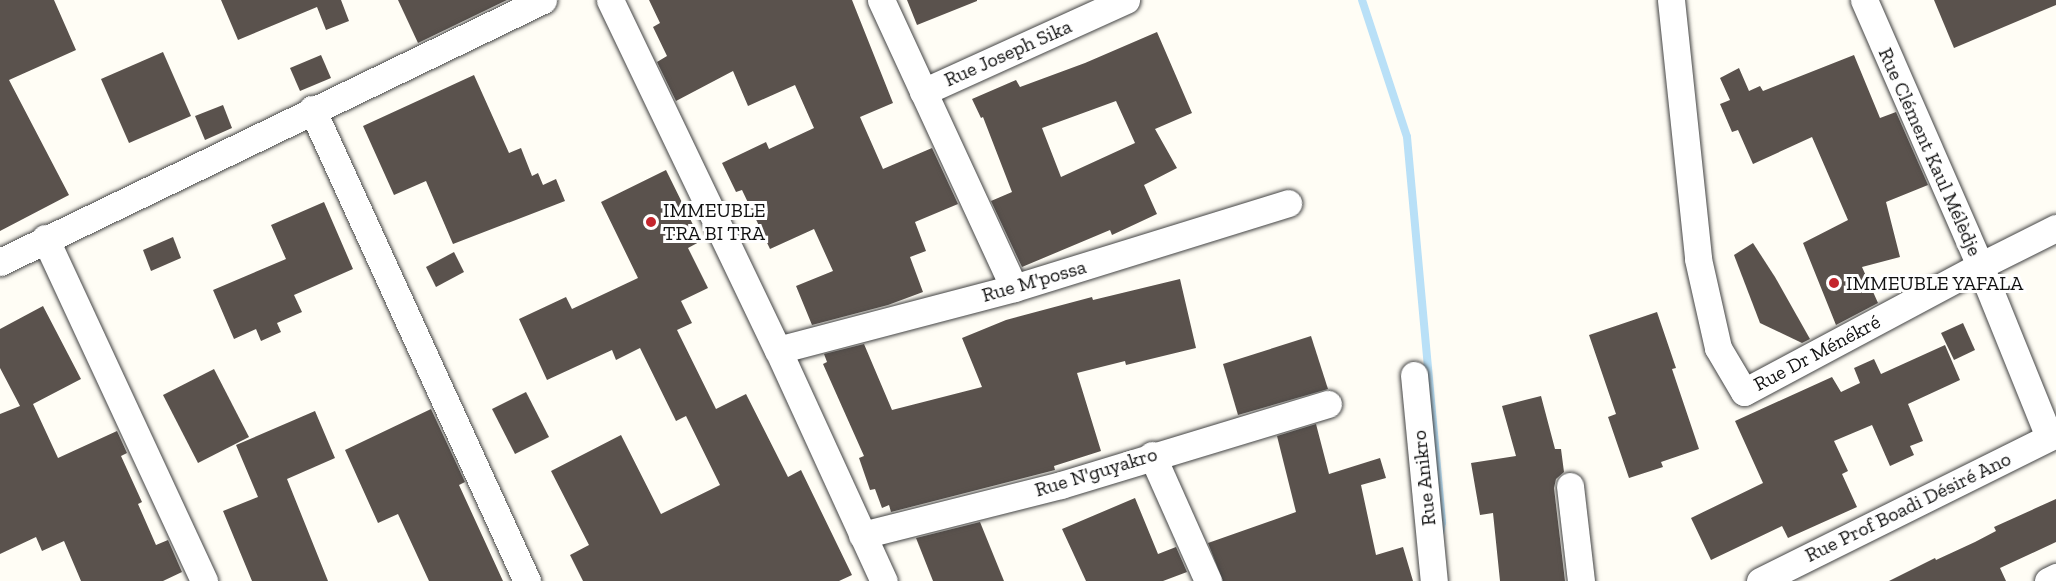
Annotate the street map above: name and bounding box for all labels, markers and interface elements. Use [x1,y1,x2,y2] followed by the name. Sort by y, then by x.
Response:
[940,14,1076,92] street label: Rue Joseph Sika
[1873,44,1987,260] street label: Rue Clément Kaul Mélèdje
[663,198,766,245] place label: IMMEUBLE TRA BI TRA
[644,215,658,229] marker: IMMEUBLE TRA BI TRA
[979,255,1089,307] street label: Rue M'possa
[1846,271,2024,295] place label: IMMEUBLE YAFALA
[1827,276,1841,290] marker: IMMEUBLE YAFALA
[1749,309,1885,397] street label: Rue Dr Ménékré
[1407,429,1441,527] street label: Rue Anikro
[1032,442,1160,502] street label: Rue N'guyakro
[1801,447,2015,567] street label: Rue Prof Boadi Désiré Ano

